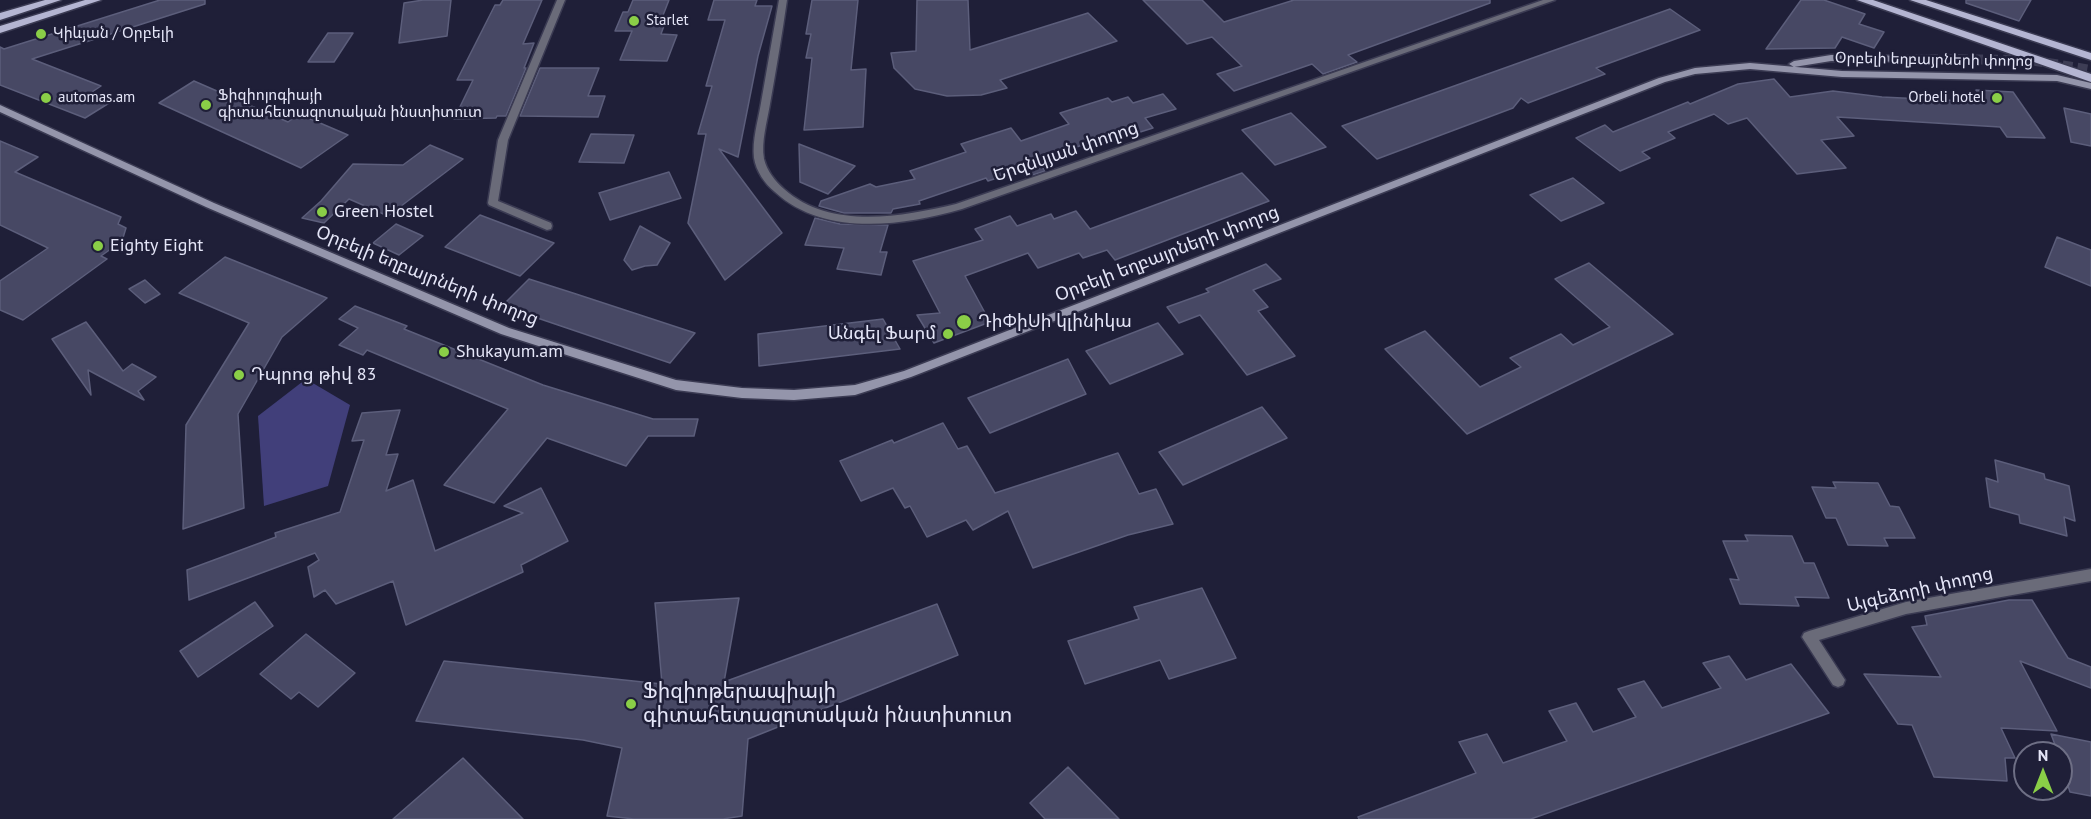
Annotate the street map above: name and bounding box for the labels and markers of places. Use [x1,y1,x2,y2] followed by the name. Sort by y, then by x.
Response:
[646,12,689,30] place label: Starlet
[627,14,641,28] marker: Starlet
[53,25,174,43] place label: Կիևյան / Օրբելի
[34,27,48,41] marker: Կիևյան / Օրբելի
[218,87,482,122] place label: Ֆիզիոլոգիայի գիտահետազոտական ինստիտուտ
[58,89,135,107] place label: automas.am
[1908,89,1985,107] place label: Orbeli hotel
[39,91,53,105] marker: automas.am
[1990,91,2004,105] marker: Orbeli hotel
[199,98,213,112] marker: Ֆիզիոլոգիայի գիտահետազոտական ինստիտուտ
[334,201,434,223] place label: Green Hostel
[315,205,329,219] marker: Green Hostel
[110,235,203,257] place label: Eighty Eight
[91,239,105,253] marker: Eighty Eight
[978,311,1132,333] place label: ԴիՓիՍի կլինիկա
[955,313,973,331] marker: ԴիՓիՍի կլինիկա
[828,323,936,345] place label: Անգել Ֆարմ
[941,327,955,341] marker: Անգել Ֆարմ
[456,341,563,363] place label: Shukayum.am
[437,345,451,359] marker: Shukayum.am
[251,364,376,386] place label: Դպրոց թիվ 83
[232,368,246,382] marker: Դպրոց թիվ 83
[643,679,1012,729] place label: Ֆիզիոթերապիայի գիտահետազոտական ինստիտուտ
[624,697,638,711] marker: Ֆիզիոթերապիայի գիտահետազոտական ինստիտուտ

